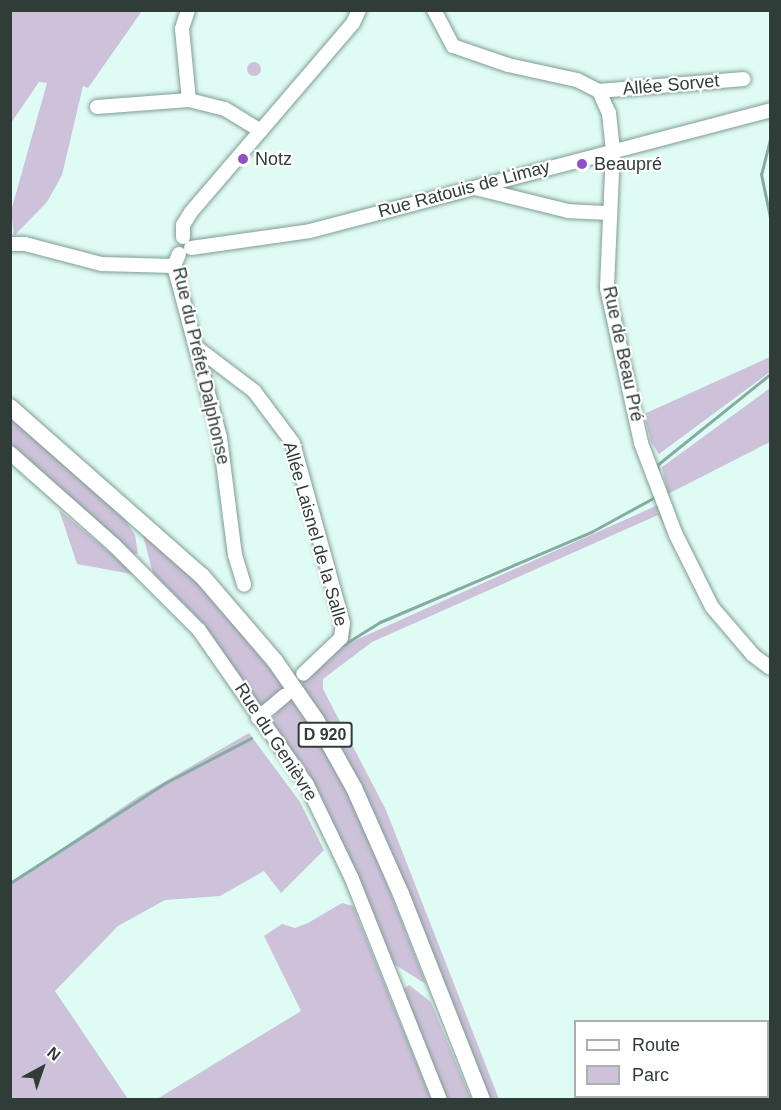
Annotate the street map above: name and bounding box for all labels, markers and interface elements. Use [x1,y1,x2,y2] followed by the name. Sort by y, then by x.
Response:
[622,70,720,100] street label: Allée Sorvet
[255,148,292,170] place label: Notz
[236,152,250,166] marker: Notz
[594,153,662,175] place label: Beaupré
[376,156,552,222] street label: Rue Ratouis de Limay
[575,157,589,171] marker: Beaupré
[168,265,234,467] street label: Rue du Préfet Dalphonse
[598,284,648,424] street label: Rue de Beau Pré
[278,439,352,629] street label: Allée Laisnel de la Salle
[230,679,322,805] street label: Rue du Genièvre
[296,722,354,748] road number: D 920
[574,1020,769,1098] legend
[632,1035,680,1055] text: Route
[12,1038,72,1098] north arrow
[44,1044,64,1064] text: N
[632,1065,669,1085] text: Parc

